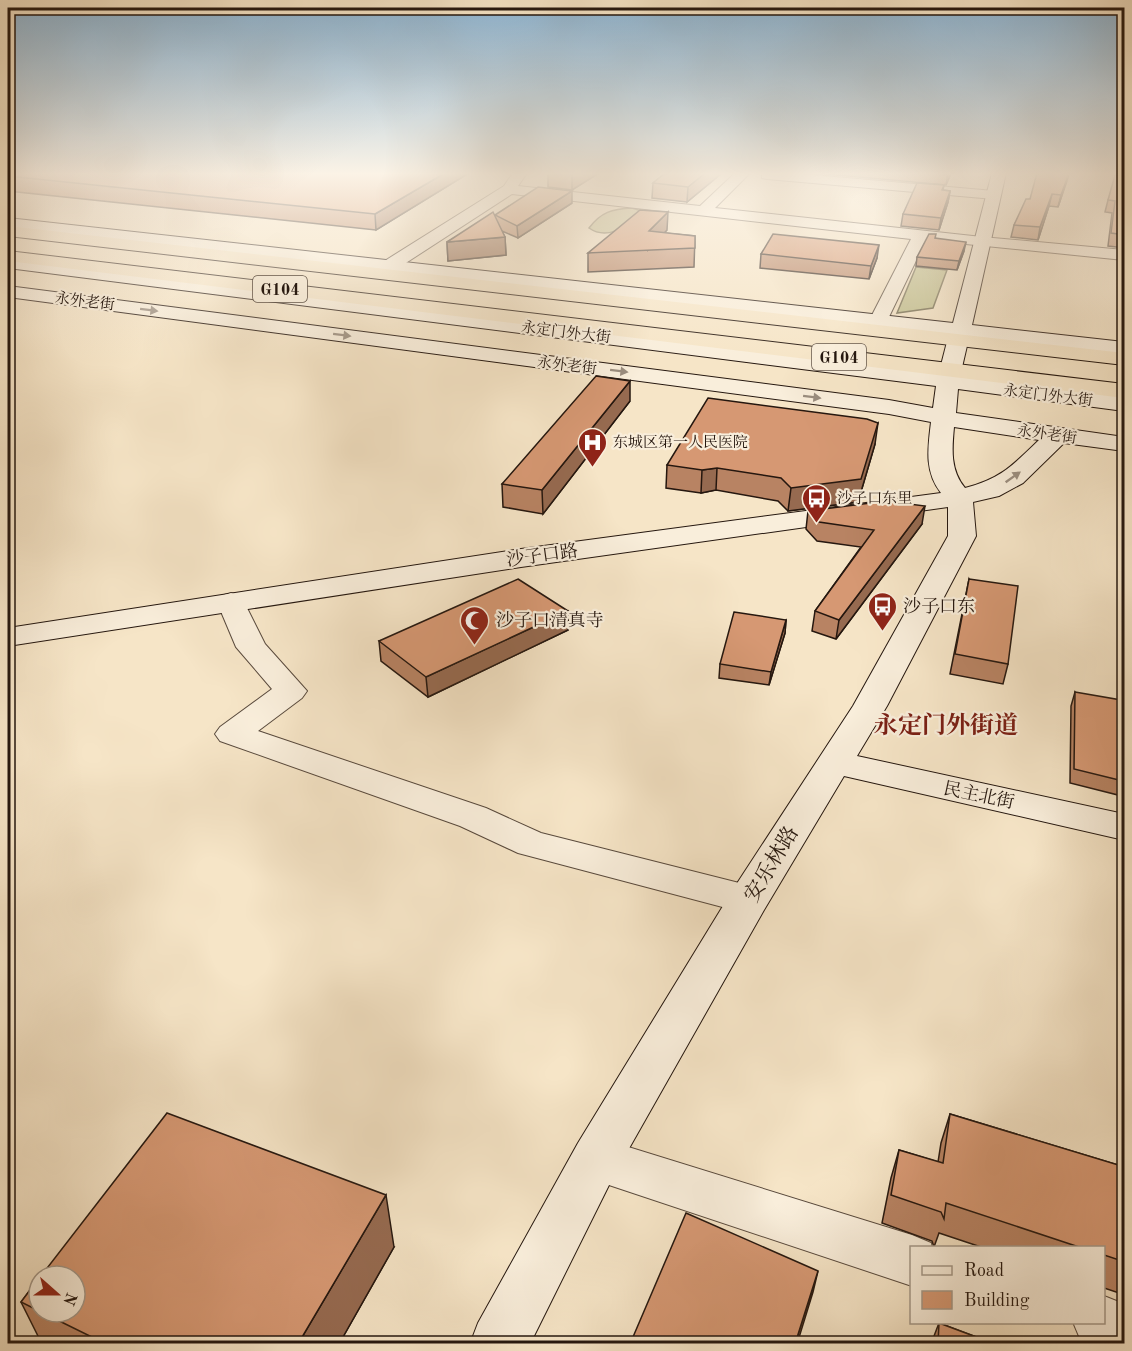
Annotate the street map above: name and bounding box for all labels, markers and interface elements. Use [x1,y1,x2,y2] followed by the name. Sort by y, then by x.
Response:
[253,276,307,302] road number: G104
[54,289,116,314] street label: 永外老街
[139,305,158,315] one-way arrow
[520,319,612,346] street label: 永定门外大街
[333,331,352,340] one-way arrow
[812,344,866,370] road number: G104
[536,353,598,378] street label: 永外老街
[609,367,628,376] one-way arrow
[1002,382,1094,409] street label: 永定门外大街
[803,392,822,401] one-way arrow
[1016,422,1078,447] street label: 永外老街
[576,426,608,468] hospital icon: 东城区第一人民医院
[613,434,748,451] place label: 东城区第一人民医院
[1004,471,1020,483] one-way arrow
[800,482,832,524] bus stop icon: 沙子口东里
[837,490,912,507] place label: 沙子口东里
[505,540,579,570] street label: 沙子口路
[866,590,898,632] bus stop icon: 沙子口东
[903,596,975,616] place label: 沙子口东
[459,604,491,646] mosque icon: 沙子口清真寺
[496,610,604,630] place label: 沙子口清真寺
[874,712,1018,739] district label: 永定门外街道
[942,778,1016,812] street label: 民主北街
[740,822,803,906] street label: 安乐林路
[910,1246,1105,1324] legend
[964,1262,1004,1280] text: Road
[27,1264,87,1324] north arrow
[59,1290,79,1308] text: N
[964,1292,1030,1310] text: Building

